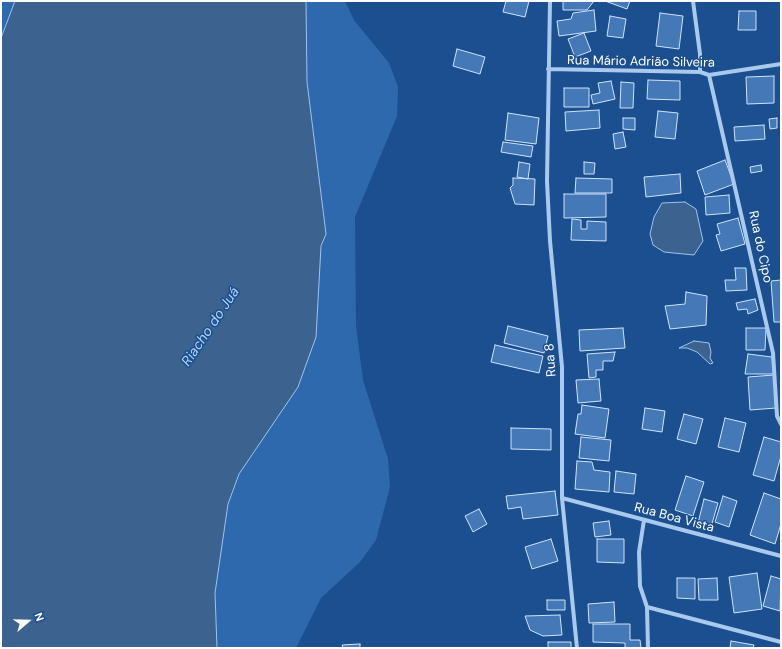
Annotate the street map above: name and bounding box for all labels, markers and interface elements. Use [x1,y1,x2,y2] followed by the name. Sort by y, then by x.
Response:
[567,53,715,71] street label: Rua Mário Adrião Silveira
[745,210,775,284] street label: Rua do Cipo
[178,284,244,370] water label: Riacho do Juá
[542,343,560,377] street label: Rua 8
[632,500,716,536] street label: Rua Boa Vista
[8,601,48,641] north arrow
[31,611,47,623] text: N

